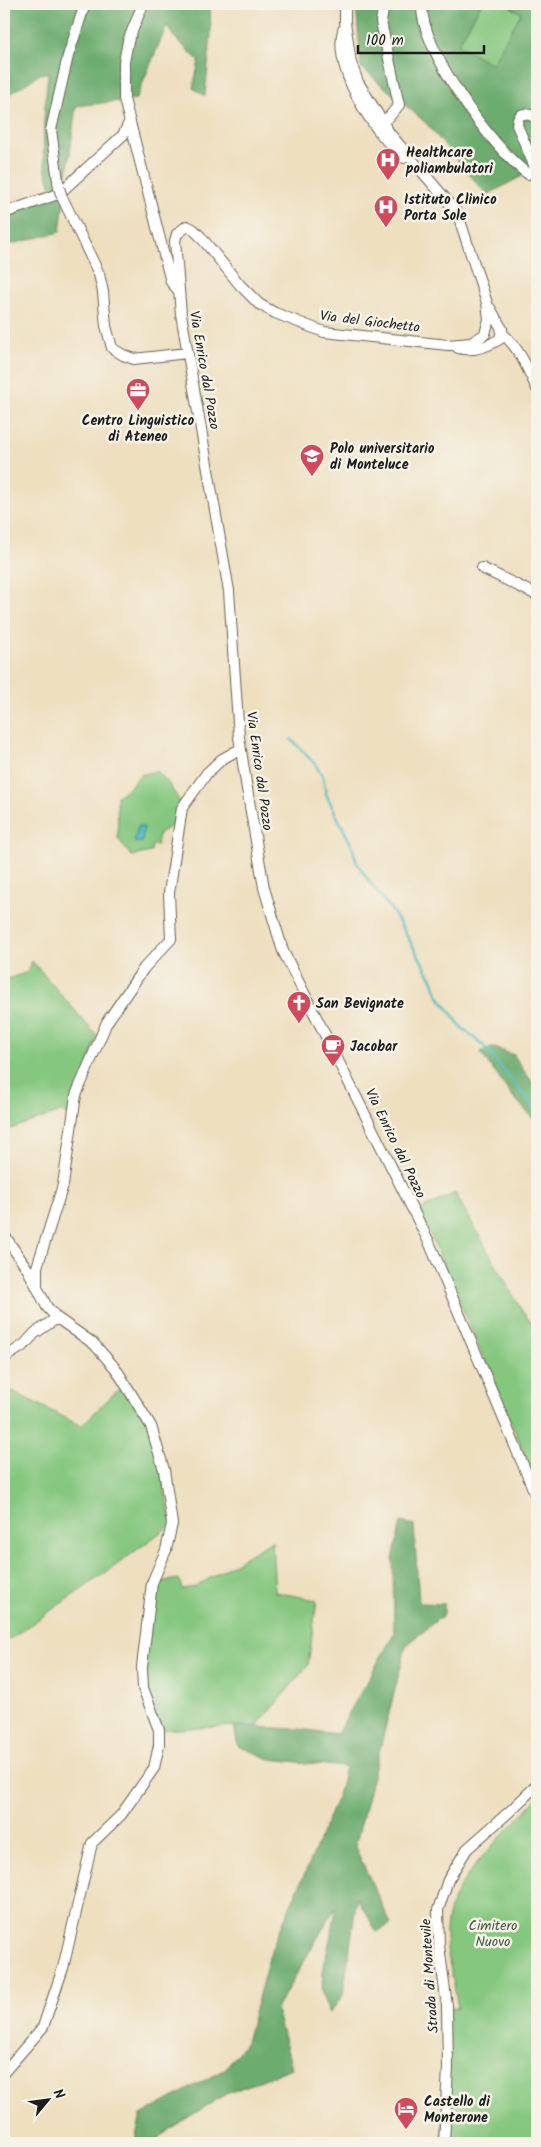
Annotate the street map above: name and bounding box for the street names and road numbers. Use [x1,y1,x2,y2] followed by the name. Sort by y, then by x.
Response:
[319,305,421,339] street label: Via del Giochetto
[183,309,225,431] street label: Via Enrico dal Pozzo
[240,710,278,832] street label: Via Enrico dal Pozzo
[359,1085,431,1202] street label: Via Enrico dal Pozzo
[415,1917,445,2034] street label: Strada di Montevile

